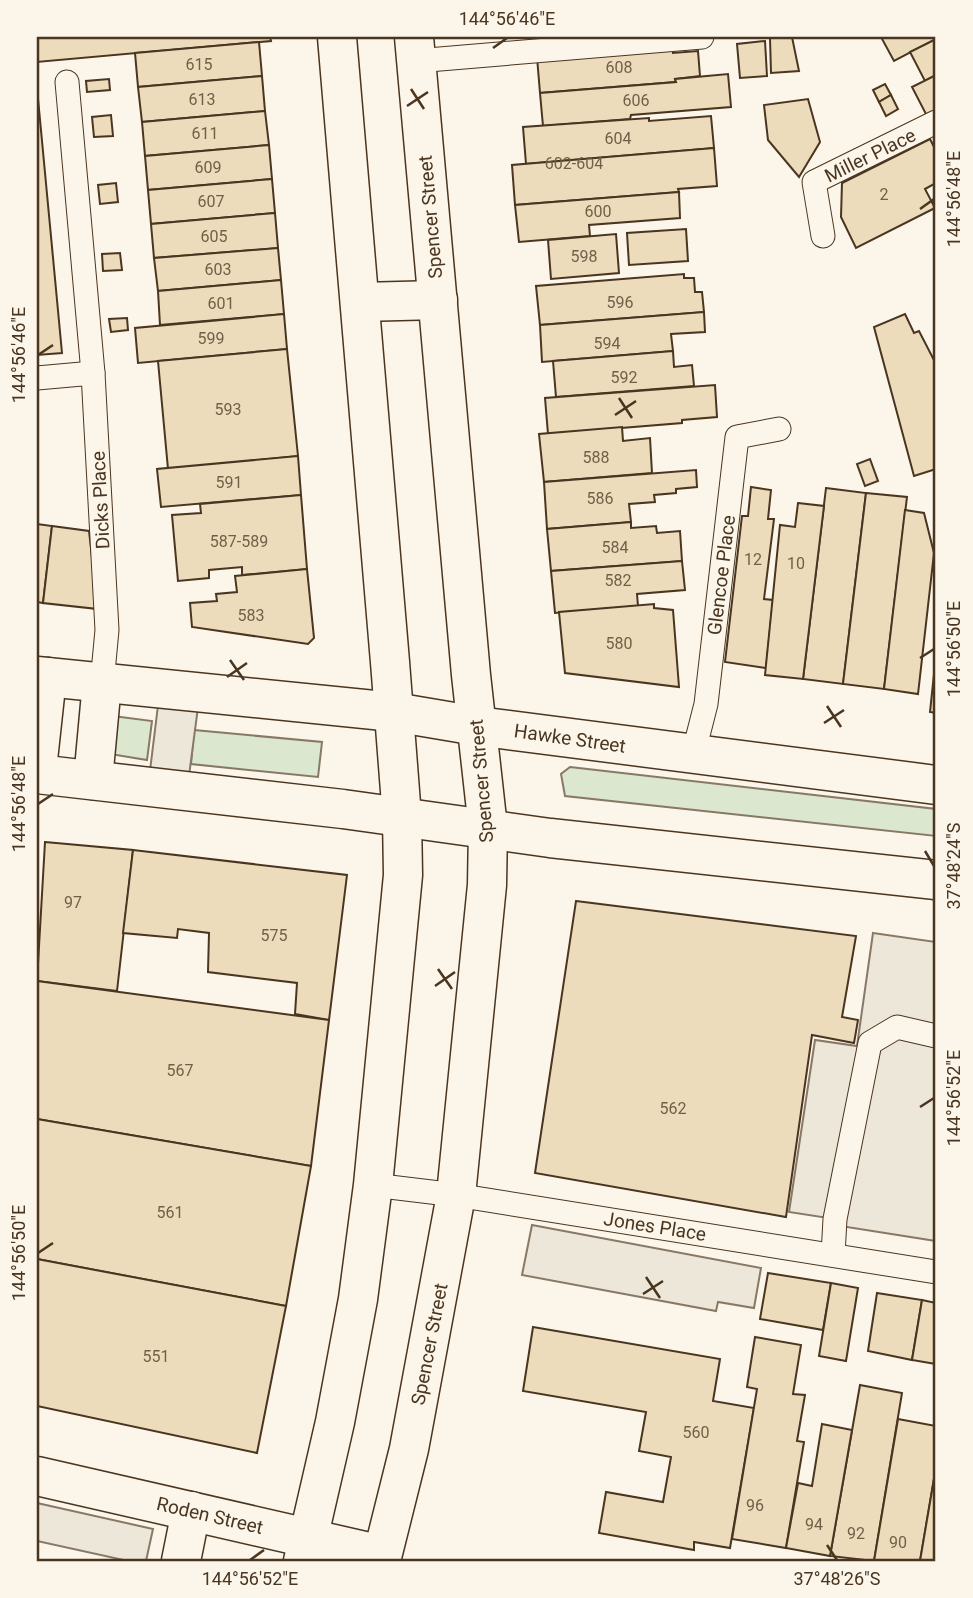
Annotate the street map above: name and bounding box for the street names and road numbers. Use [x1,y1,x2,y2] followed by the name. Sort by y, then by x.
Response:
[821,123,920,187] street label: Miller Place
[414,154,447,280] street label: Spencer Street
[86,450,115,550] street label: Dicks Place
[703,514,740,636] street label: Glencoe Place
[465,718,498,844] street label: Spencer Street
[513,719,627,758] street label: Hawke Street
[602,1207,708,1246] street label: Jones Place
[406,1281,453,1407] street label: Spencer Street
[154,1492,265,1539] street label: Roden Street

